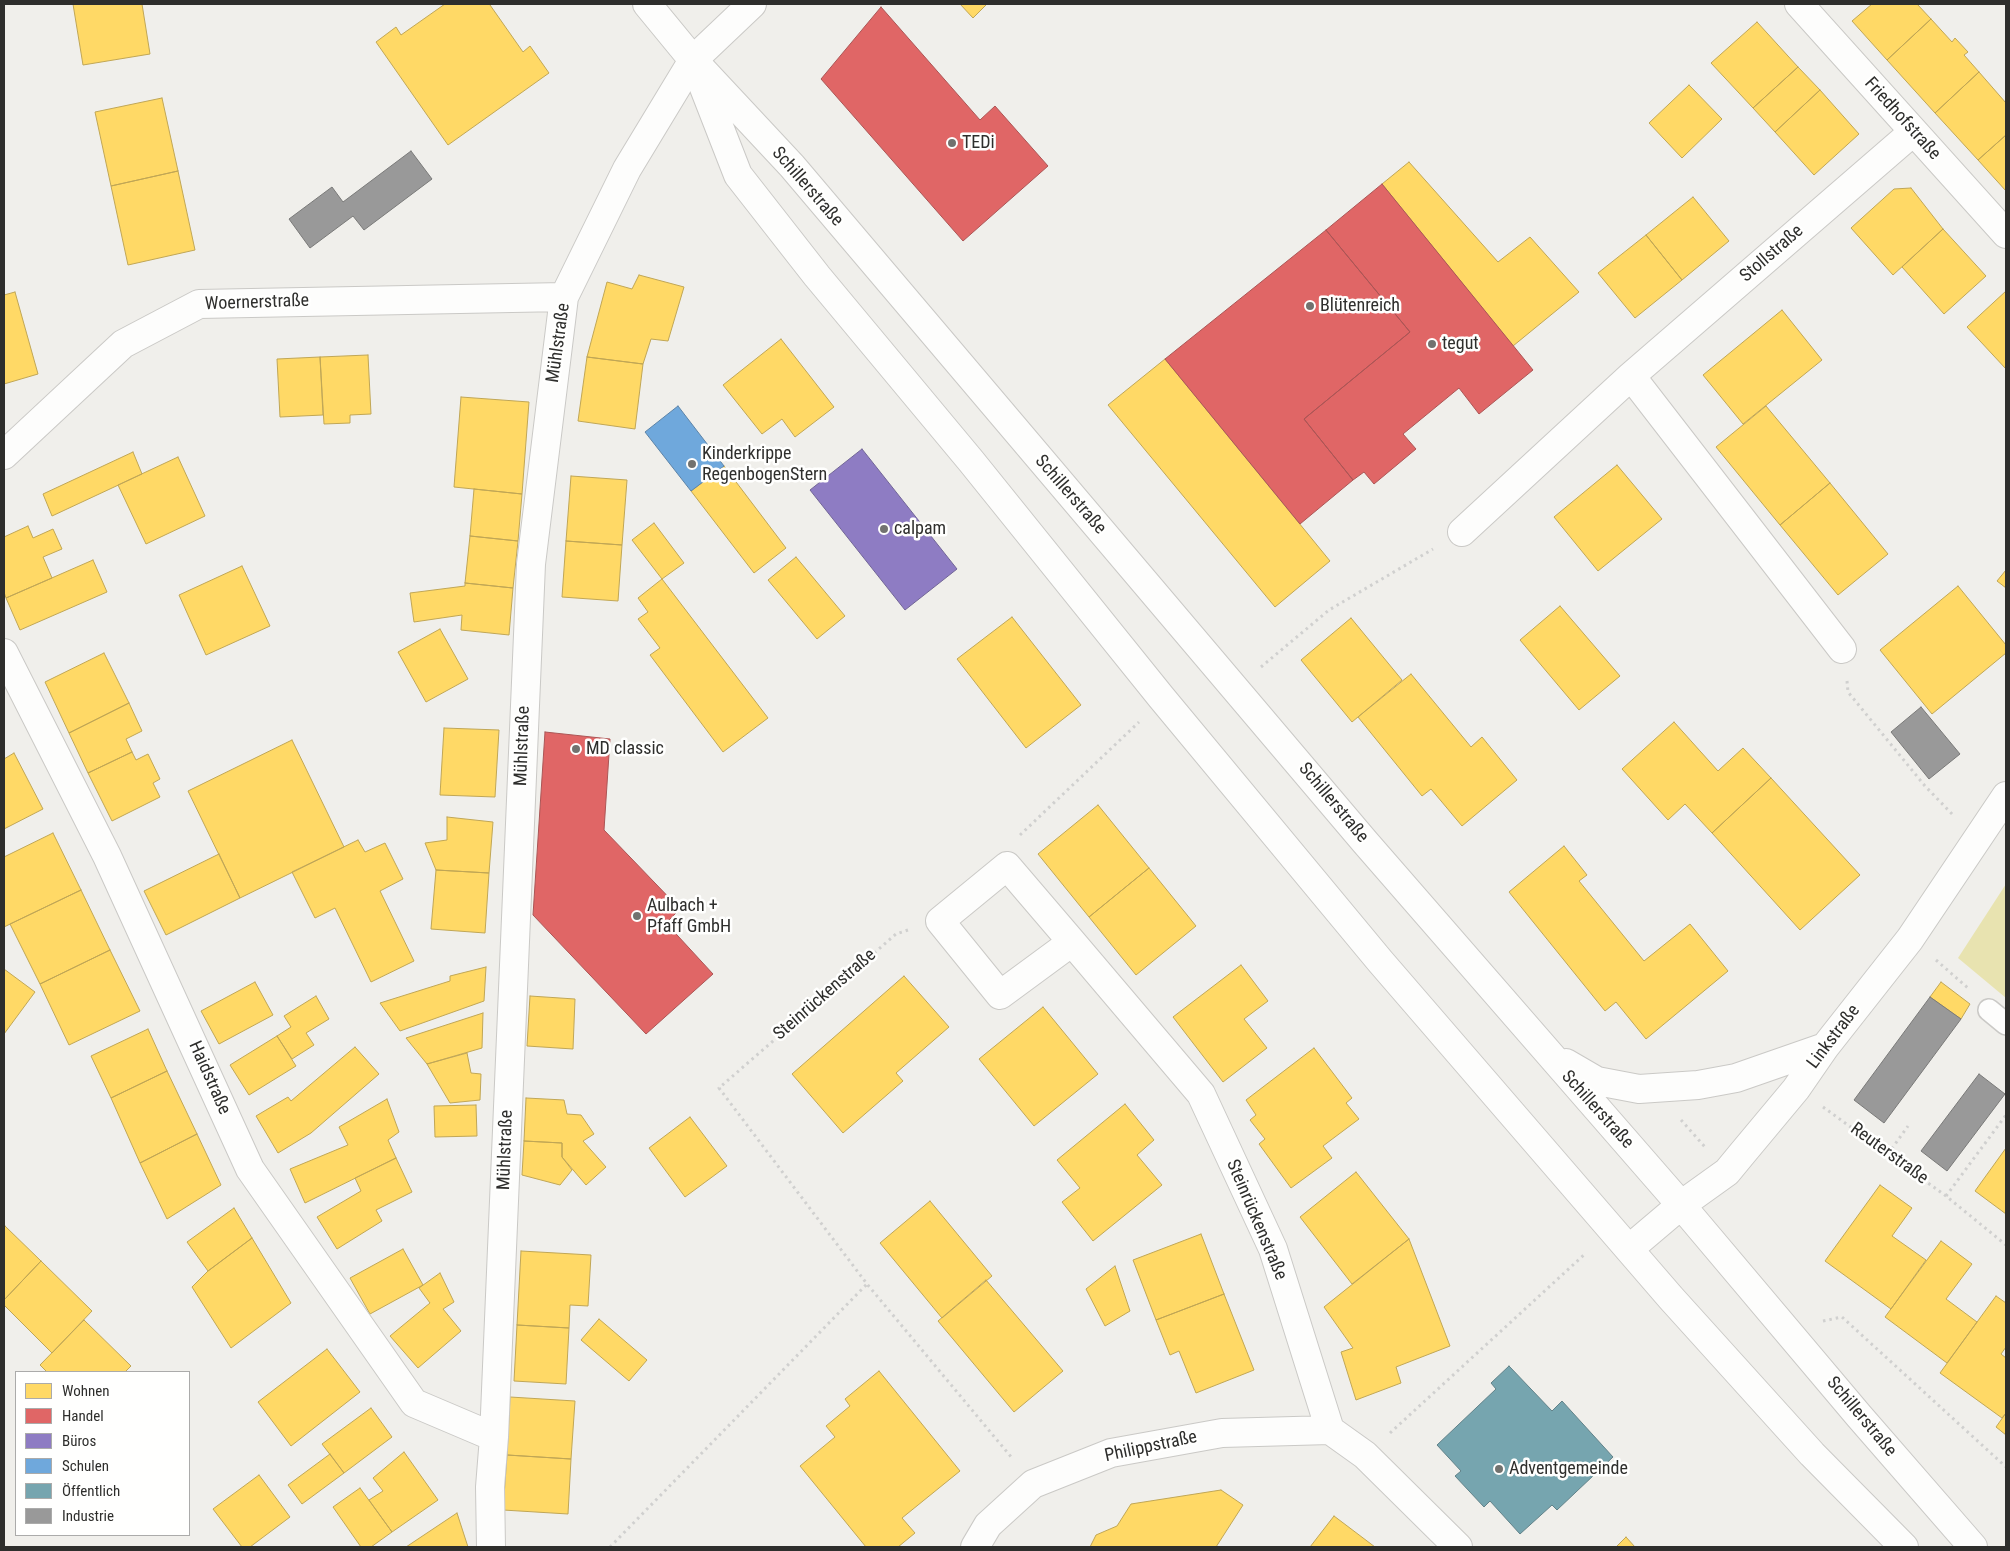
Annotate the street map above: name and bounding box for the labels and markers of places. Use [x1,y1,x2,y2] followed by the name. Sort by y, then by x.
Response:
[962,132,995,154] place label: TEDi
[946,137,958,149] marker: TEDi
[1320,295,1400,317] place label: Blütenreich
[1304,300,1316,312] marker: Blütenreich
[1442,333,1479,355] place label: tegut
[1426,338,1438,350] marker: tegut
[702,443,827,486] place label: Kinderkrippe RegenbogenStern
[686,458,698,470] marker: Kinderkrippe RegenbogenStern
[894,518,946,540] place label: calpam
[878,523,890,535] marker: calpam
[586,738,664,760] place label: MD classic
[570,743,582,755] marker: MD classic
[647,895,731,938] place label: Aulbach + Pfaff GmbH
[631,910,643,922] marker: Aulbach + Pfaff GmbH
[1509,1458,1628,1480] place label: Adventgemeinde
[1493,1463,1505,1475] marker: Adventgemeinde

